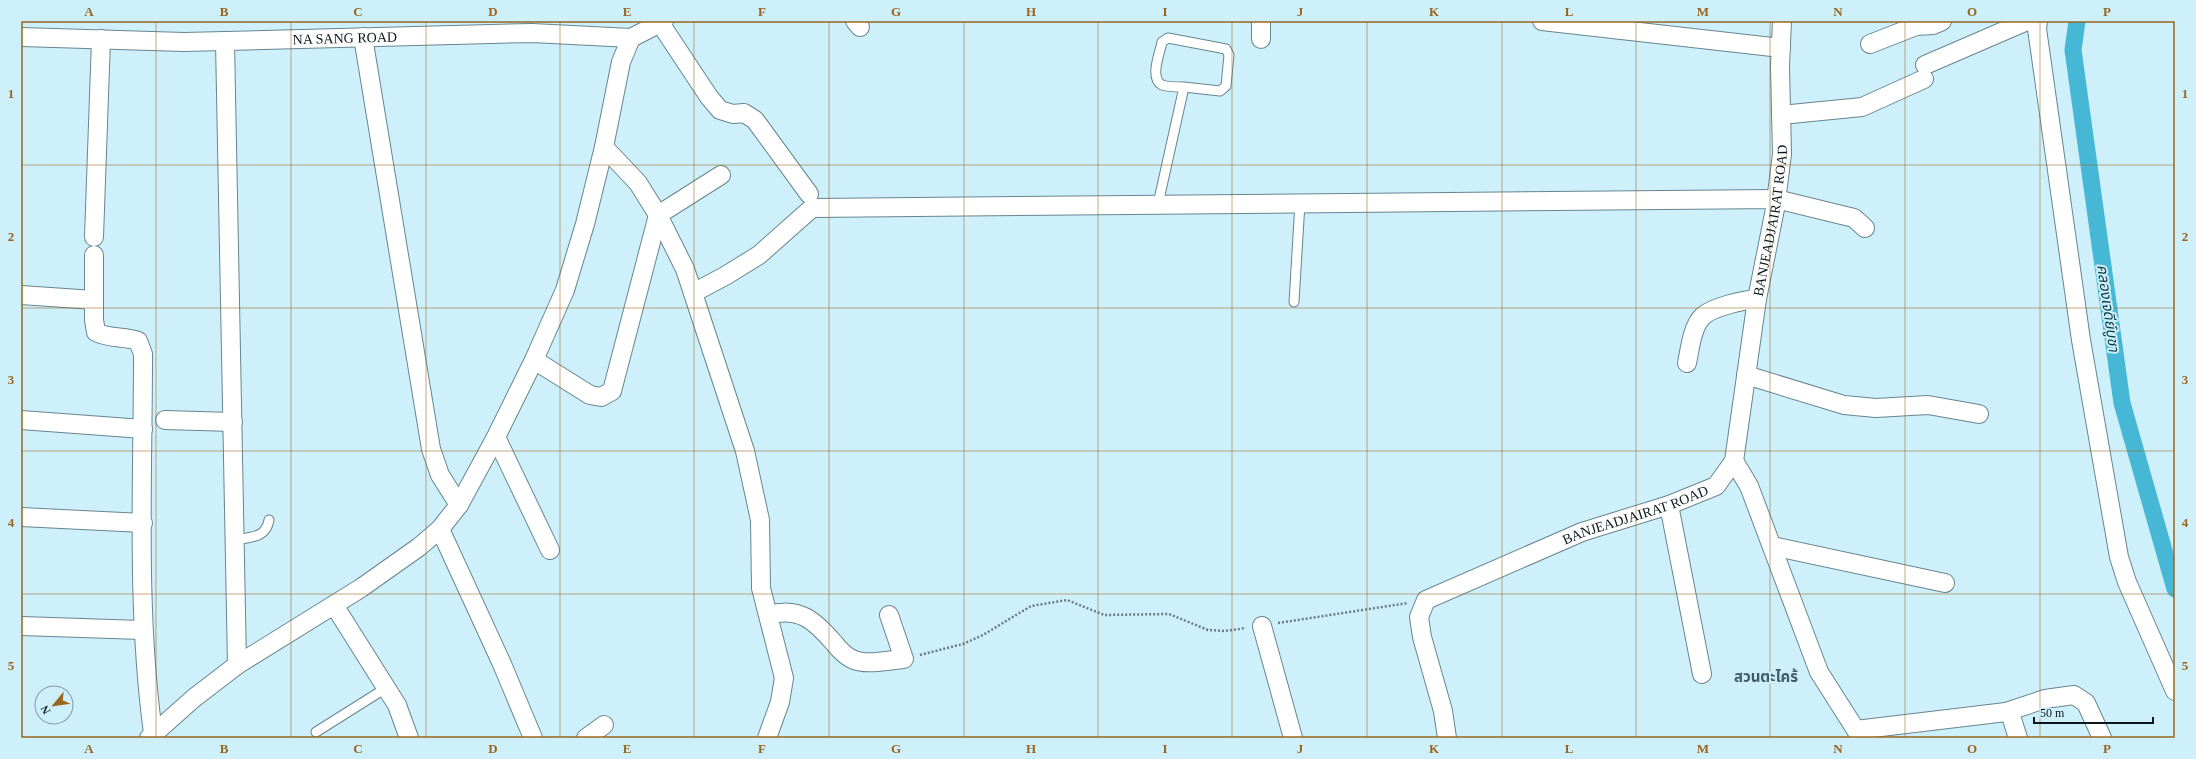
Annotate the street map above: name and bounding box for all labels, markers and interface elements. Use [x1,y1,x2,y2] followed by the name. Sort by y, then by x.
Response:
[84,4,94,19] text: A
[220,4,229,19] text: B
[353,4,363,19] text: C
[488,4,498,19] text: D
[623,4,631,19] text: E
[758,4,766,19] text: F
[891,4,901,19] text: G
[1026,4,1036,19] text: H
[1162,4,1168,19] text: I
[1297,4,1304,19] text: J
[1429,4,1440,19] text: K
[1565,4,1574,19] text: L
[1697,4,1709,19] text: M
[1833,4,1843,19] text: N
[1967,4,1977,19] text: O
[2103,4,2111,19] text: P
[293,29,397,47] street label: NA SANG ROAD
[8,86,14,101] text: 1
[2182,86,2188,101] text: 1
[1750,145,1790,298] street label: BANJEADJAIRAT ROAD
[8,229,14,244] text: 2
[2182,229,2188,244] text: 2
[2093,263,2122,354] water label: คลองเจดีย์บูชา
[8,372,15,387] text: 3
[2182,372,2189,387] text: 3
[1560,482,1710,547] street label: BANJEADJAIRAT ROAD
[8,515,15,530] text: 4
[2182,515,2189,530] text: 4
[8,658,15,673] text: 5
[2182,658,2189,673] text: 5
[1734,668,1798,685] district label: สวนตะไคร้
[34,685,74,725] north arrow
[2034,699,2153,725] scale bar
[38,703,52,716] text: N
[2040,706,2065,720] text: 50 m
[84,741,94,756] text: A
[220,741,229,756] text: B
[353,741,363,756] text: C
[488,741,498,756] text: D
[623,741,631,756] text: E
[758,741,766,756] text: F
[891,741,901,756] text: G
[1026,741,1036,756] text: H
[1162,741,1168,756] text: I
[1297,741,1304,756] text: J
[1429,741,1440,756] text: K
[1565,741,1574,756] text: L
[1697,741,1709,756] text: M
[1833,741,1843,756] text: N
[1967,741,1977,756] text: O
[2103,741,2111,756] text: P

